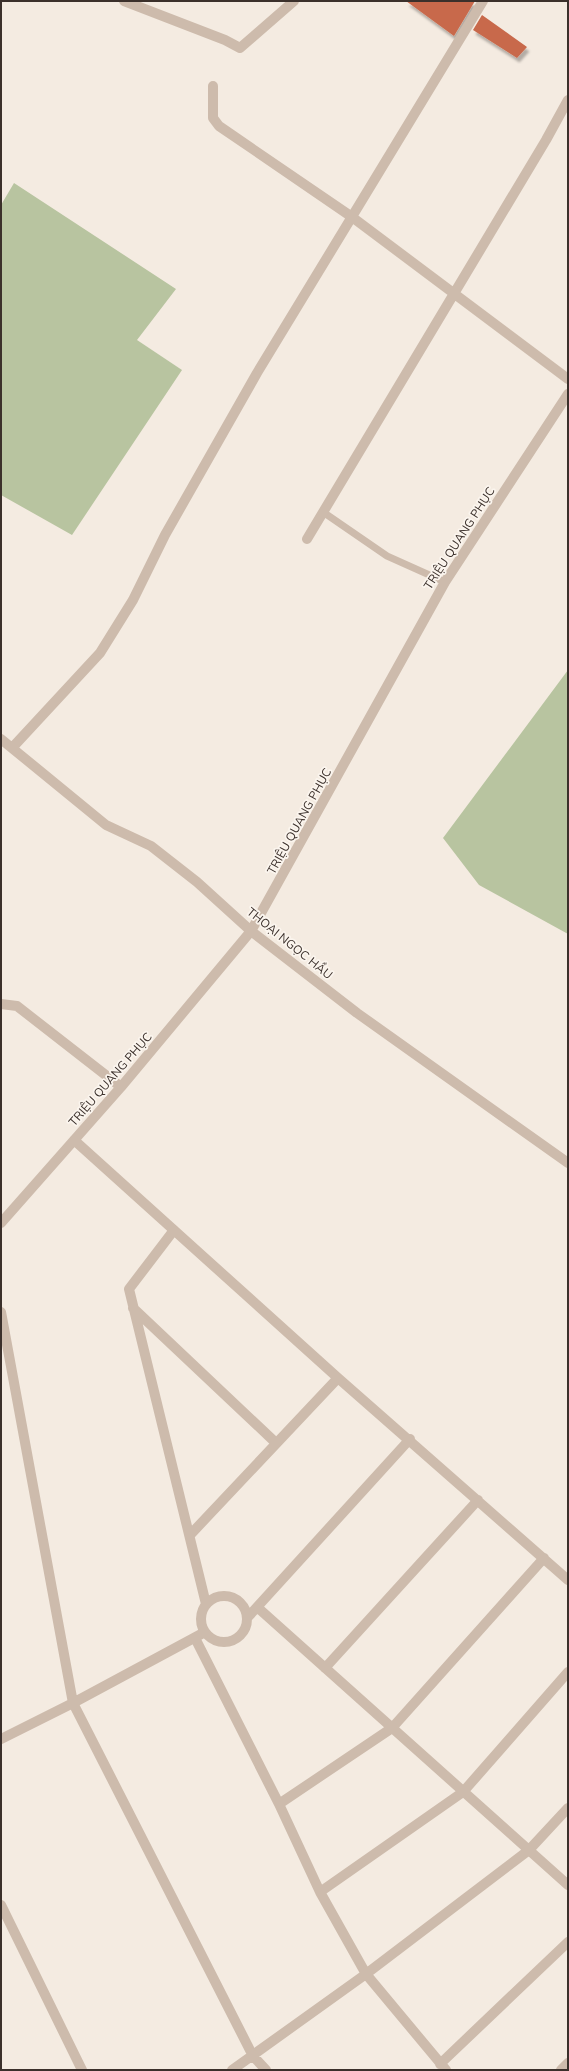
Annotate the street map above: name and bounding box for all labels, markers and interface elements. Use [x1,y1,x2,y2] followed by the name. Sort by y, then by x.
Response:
[420,484,498,592] street label: TRIỆU QUANG PHỤC
[264,765,334,877] street label: TRIỆU QUANG PHỤC
[244,904,336,982] street label: THOẠI NGỌC HẦU
[65,1029,155,1129] street label: TRIỆU QUANG PHỤC

